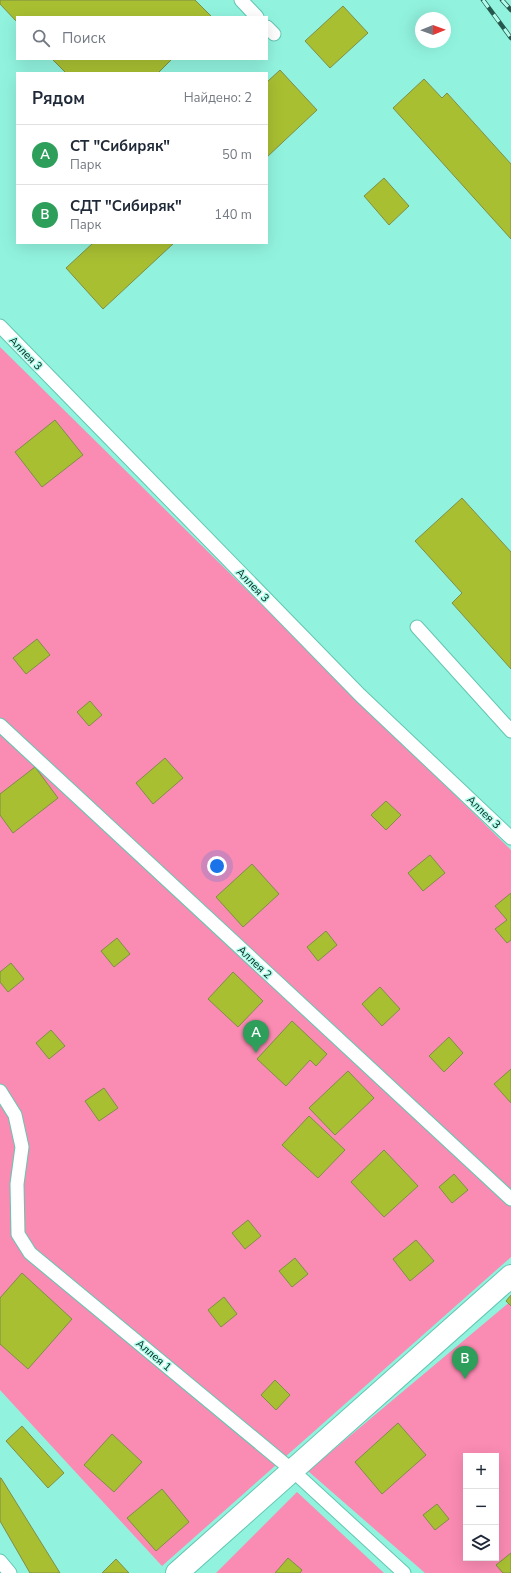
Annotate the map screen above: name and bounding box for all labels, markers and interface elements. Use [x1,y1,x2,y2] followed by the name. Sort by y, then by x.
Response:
[415,12,451,48] north arrow
[16,16,268,60] search box
[30,27,52,49] icon: search
[62,28,106,48] text: Поиск
[32,87,85,110] text: Рядом
[184,89,252,107] text: Найдено: 2
[70,136,170,156] text: СТ "Сибиряк"
[40,146,50,164] text: A
[222,146,252,164] text: 50 m
[70,156,101,174] text: Парк
[70,196,182,216] text: СДТ "Сибиряк"
[41,206,49,224] text: B
[214,206,252,224] text: 140 m
[70,216,101,234] text: Парк
[6,333,46,374] street label: Аллея 3
[233,565,273,606] street label: Аллея 3
[463,792,504,832] street label: Аллея 3
[207,856,227,876] your location
[234,943,275,982] street label: Аллея 2
[243,1020,269,1053] pin: A
[133,1336,175,1375] street label: Аллея 1
[452,1346,478,1379] pin: B
[463,1453,499,1561] map controls
[463,1453,499,1489] button: +
[463,1489,499,1525] button: −
[463,1525,499,1561] button: layers

